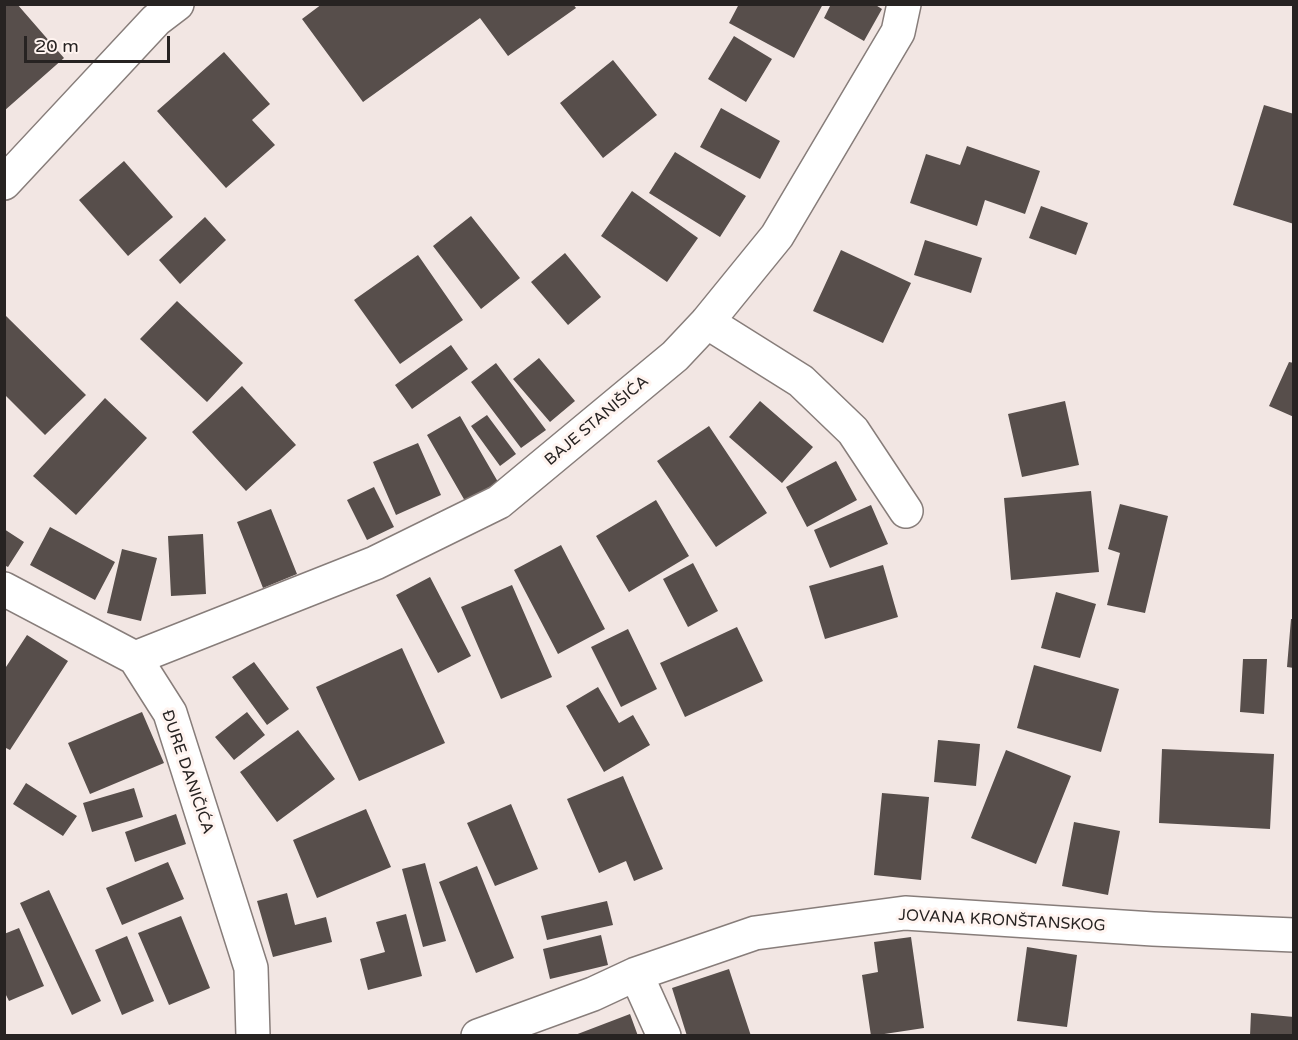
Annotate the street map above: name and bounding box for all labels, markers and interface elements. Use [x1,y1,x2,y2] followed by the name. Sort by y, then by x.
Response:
[27,24,172,62] scale bar
[35,35,79,57] text: 20 m
[541,372,653,470] street label: BAJE STANIŠIĆA
[157,707,217,837] street label: ĐURE DANIČIĆA
[898,906,1106,936] street label: JOVANA KRONŠTANSKOG

